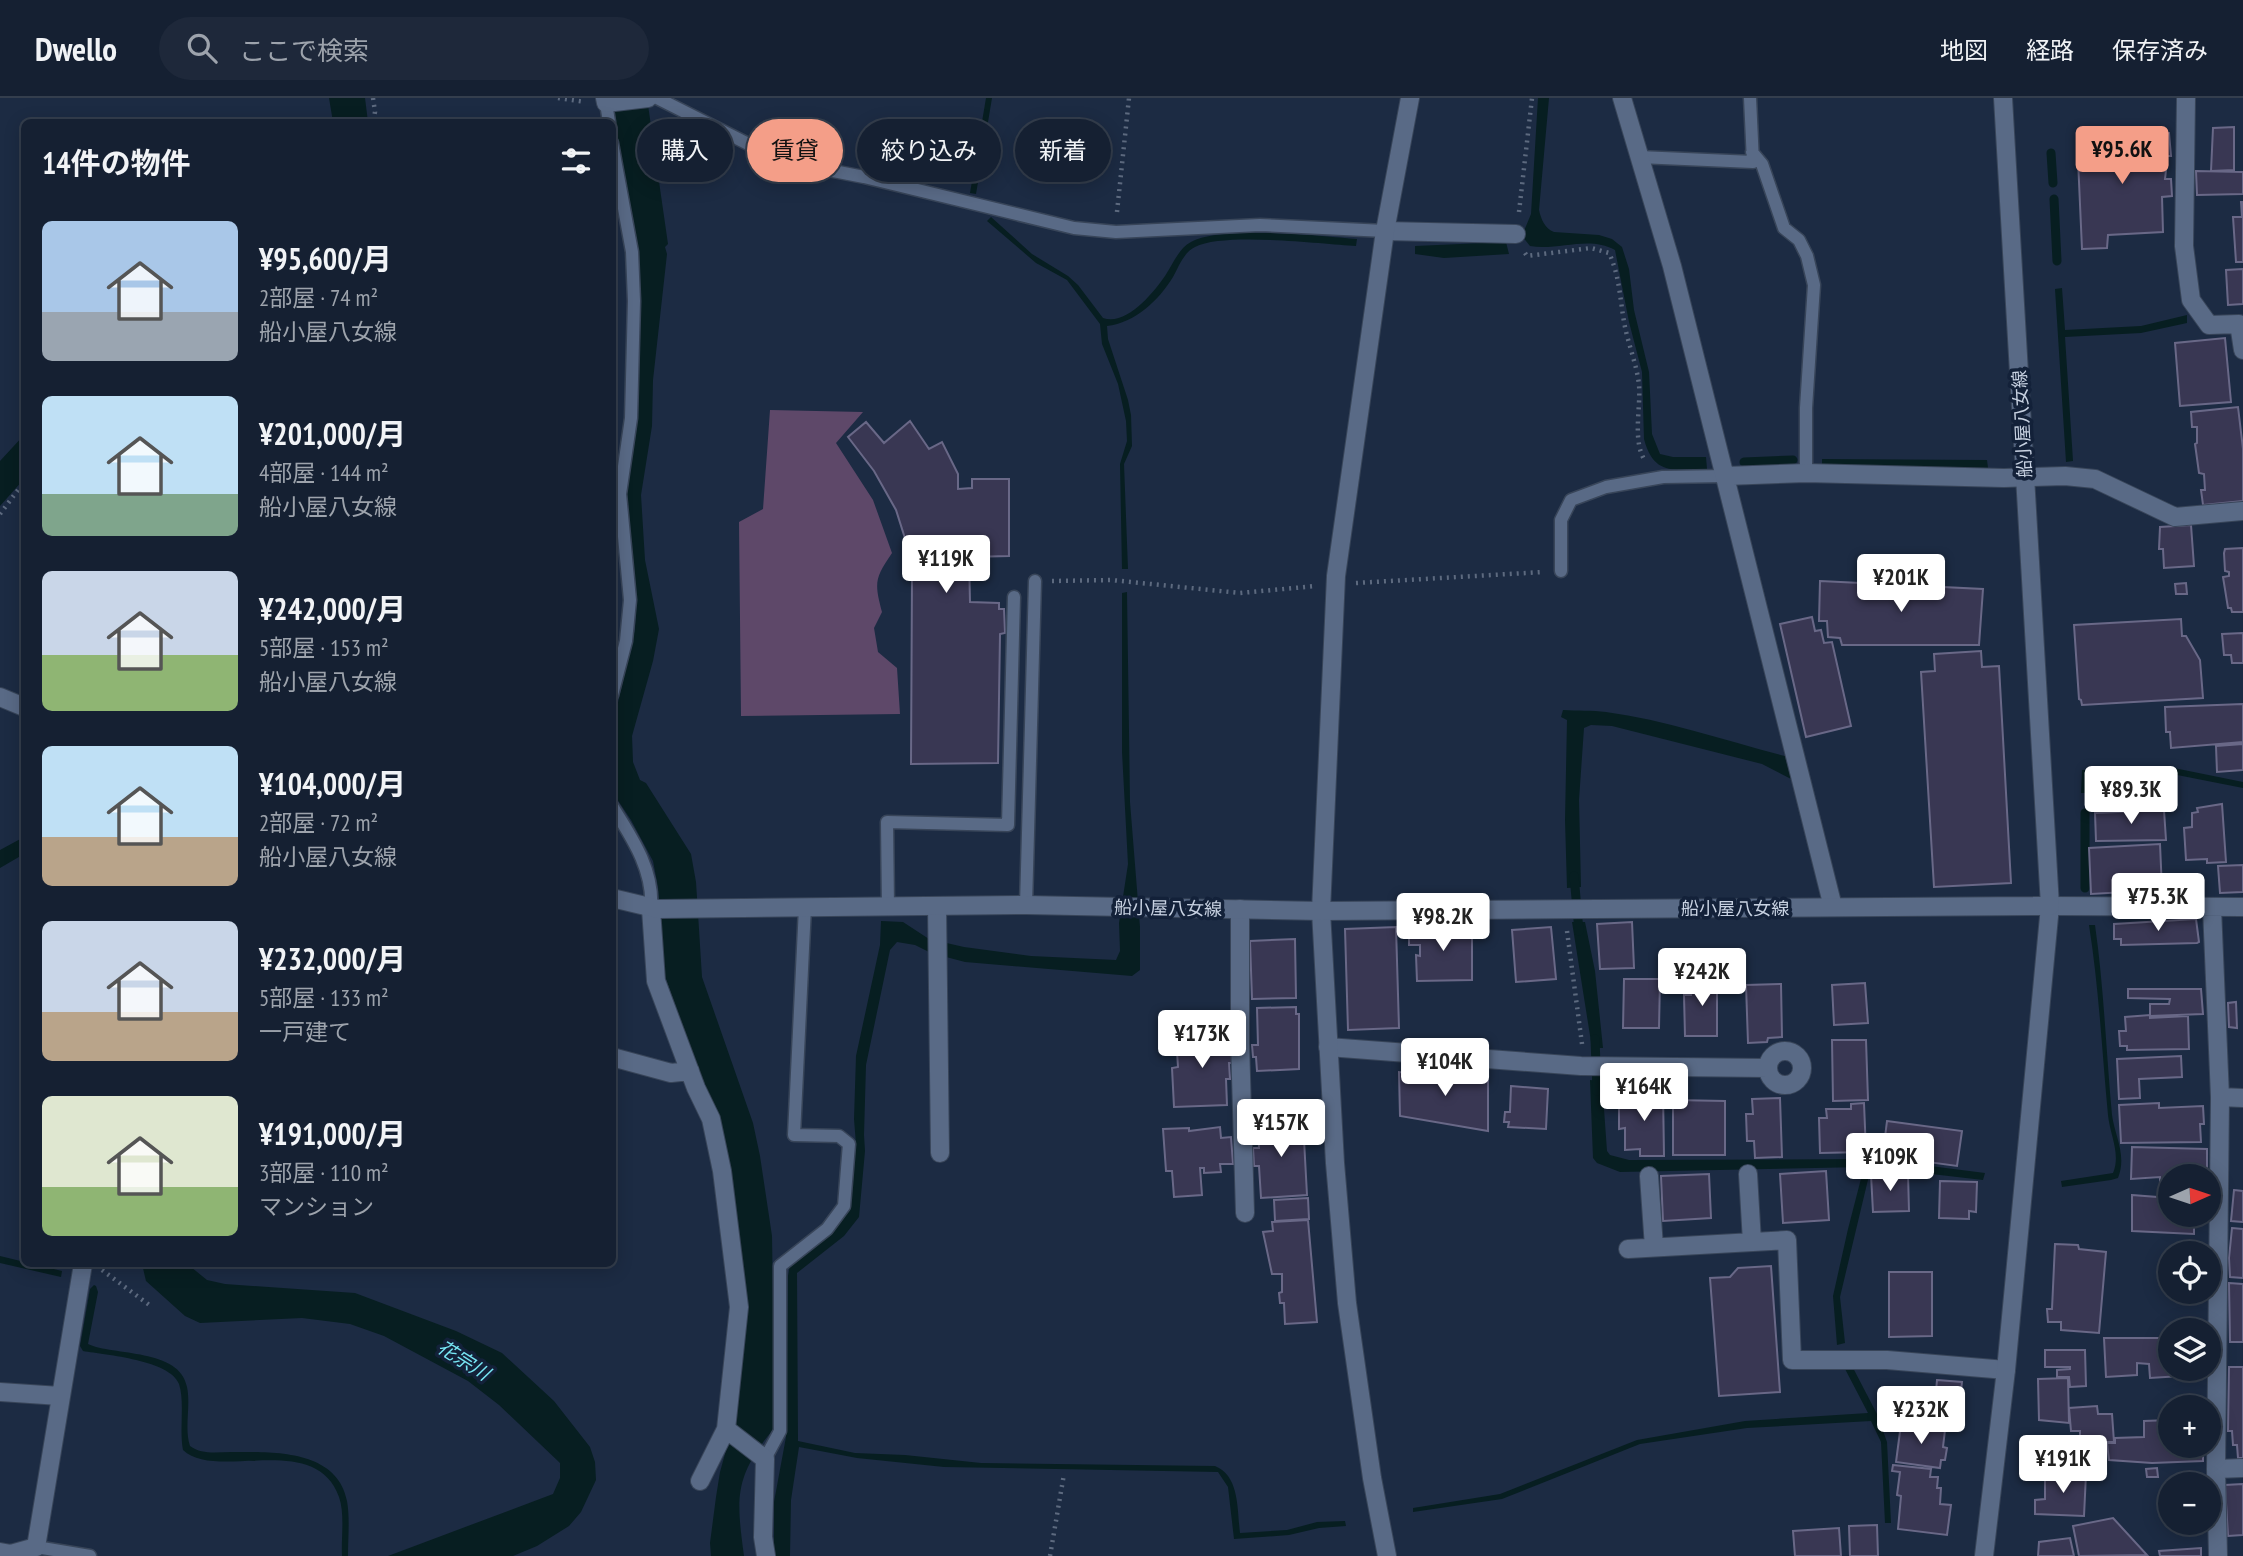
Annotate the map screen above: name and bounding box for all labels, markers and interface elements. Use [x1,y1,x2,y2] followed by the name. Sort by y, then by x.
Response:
[159,17,649,80] search box
[35,27,117,70] text: Dwello
[183,29,221,67] icon: search
[239,34,369,67] text: ここで検索
[1940,35,1988,66] text: 地図
[2026,35,2074,66] text: 経路
[2112,35,2208,66] text: 保存済み
[637,119,733,182] chip: 購入
[747,119,843,182] chip: 賃貸
[857,119,1001,182] chip: 絞り込み
[1015,119,1111,182] chip: 新着
[2065,126,2179,186] pin: ¥95.6K
[2092,134,2152,163] text: ¥95.6K
[557,142,595,180] icon: filters
[42,143,191,182] text: 14件の物件
[259,239,392,278] text: ¥95,600/月
[98,249,182,333] icon: home
[259,283,378,312] text: 2部屋 · 74 m²
[259,317,397,346] text: 船小屋八女線
[2008,369,2036,479] street label: 船小屋八女線
[259,414,406,453] text: ¥201,000/月
[98,424,182,508] icon: home
[259,458,389,487] text: 4部屋 · 144 m²
[259,492,397,521] text: 船小屋八女線
[897,536,995,595] pin: ¥119K
[918,543,974,572] text: ¥119K
[1852,554,1950,614] pin: ¥201K
[1873,562,1929,591] text: ¥201K
[259,589,406,628] text: ¥242,000/月
[98,599,182,683] icon: home
[259,633,389,662] text: 5部屋 · 153 m²
[259,667,397,696] text: 船小屋八女線
[259,764,406,803] text: ¥104,000/月
[2074,766,2188,826] pin: ¥89.3K
[98,774,182,858] icon: home
[2101,774,2161,803] text: ¥89.3K
[259,808,378,837] text: 2部屋 · 72 m²
[259,842,397,871] text: 船小屋八女線
[2101,874,2215,933] pin: ¥75.3K
[2128,881,2188,910] text: ¥75.3K
[1386,894,1500,953] pin: ¥98.2K
[1114,896,1222,920] street label: 船小屋八女線
[1681,897,1789,920] street label: 船小屋八女線
[1413,901,1473,930] text: ¥98.2K
[259,939,406,978] text: ¥232,000/月
[1653,948,1751,1008] pin: ¥242K
[98,949,182,1033] icon: home
[1674,956,1730,985] text: ¥242K
[259,983,389,1012] text: 5部屋 · 133 m²
[1153,1010,1251,1070] pin: ¥173K
[259,1017,351,1046] text: 一戸建て
[1174,1018,1230,1047] text: ¥173K
[1396,1038,1494,1098] pin: ¥104K
[1417,1046,1473,1075] text: ¥104K
[1595,1063,1693,1123] pin: ¥164K
[1616,1071,1672,1100] text: ¥164K
[1232,1100,1330,1159] pin: ¥157K
[1253,1107,1309,1136] text: ¥157K
[259,1114,406,1153] text: ¥191,000/月
[98,1124,182,1208] icon: home
[1841,1134,1939,1193] pin: ¥109K
[1862,1141,1918,1170] text: ¥109K
[259,1158,389,1187] text: 3部屋 · 110 m²
[2158,1164,2221,1227] north arrow
[2158,1164,2221,1535] map controls
[259,1192,374,1221] text: マンション
[2158,1241,2221,1304] button: locate
[2158,1318,2221,1381] button: layers
[433,1335,496,1386] water label: 花宗川
[1872,1386,1970,1446] pin: ¥232K
[1893,1394,1949,1423] text: ¥232K
[2158,1395,2221,1458] button: +
[2014,1436,2112,1495] pin: ¥191K
[2035,1443,2091,1472] text: ¥191K
[2158,1472,2221,1535] button: −

